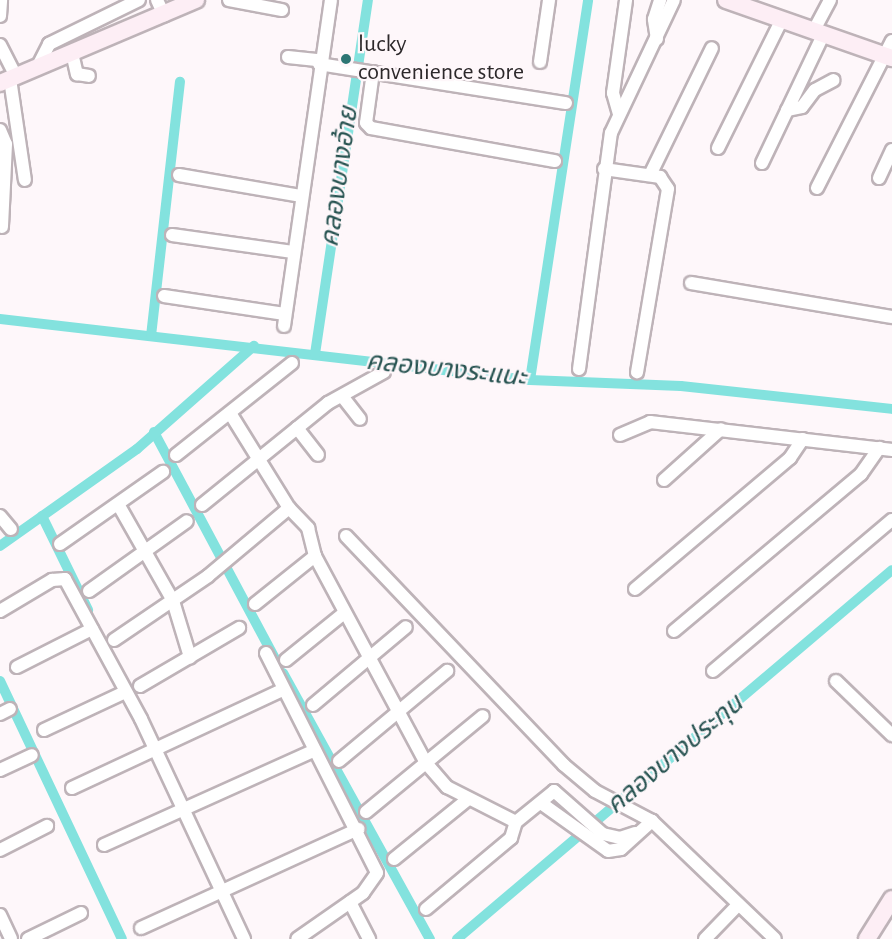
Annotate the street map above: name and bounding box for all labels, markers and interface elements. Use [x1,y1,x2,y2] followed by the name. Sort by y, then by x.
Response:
[358,31,524,87] place label: lucky convenience store
[339,52,353,66] marker: lucky convenience store
[315,105,365,249] water label: คลองบางอ้าย
[364,346,528,394] water label: คลองบางระแนะ
[600,689,750,821] water label: คลองบางประทุน

